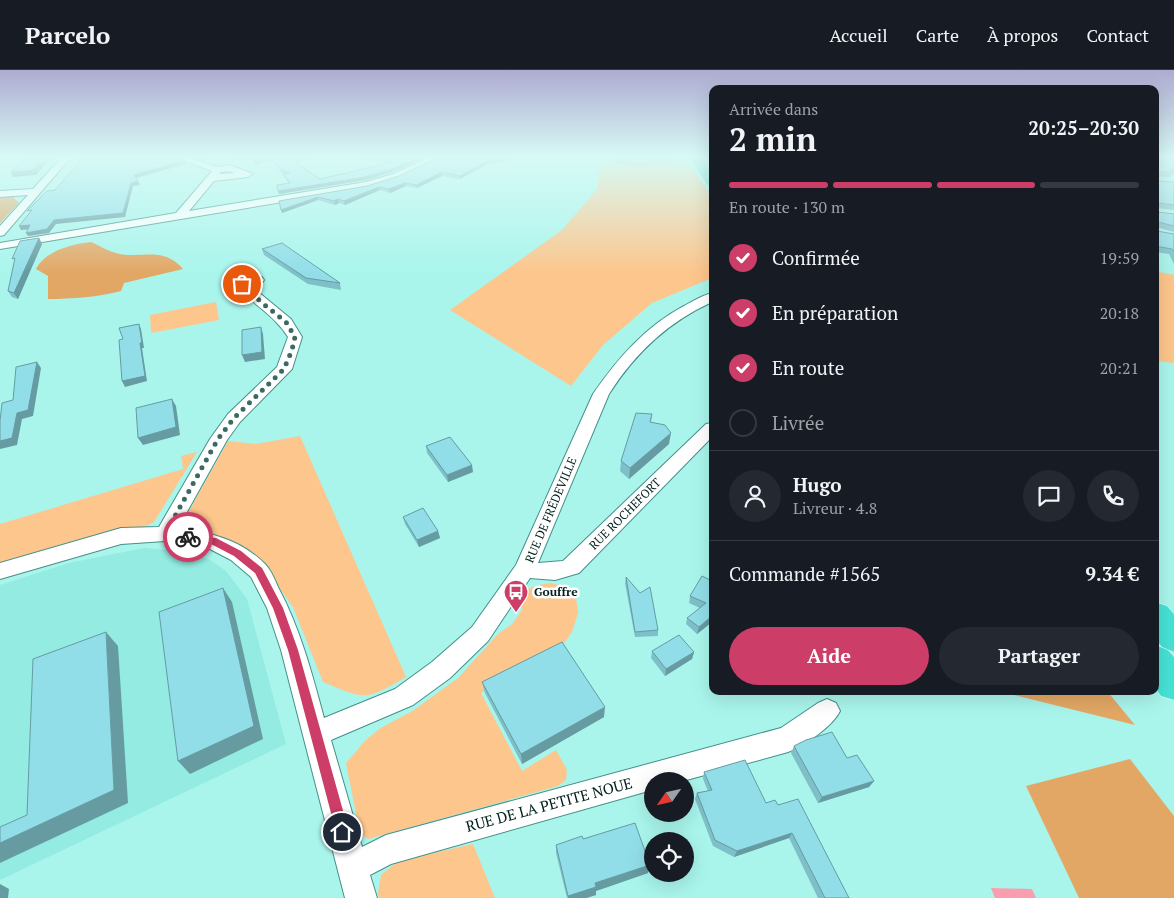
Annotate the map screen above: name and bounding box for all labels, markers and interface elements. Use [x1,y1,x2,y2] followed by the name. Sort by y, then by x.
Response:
[25,19,110,51] text: Parcelo
[829,23,888,47] text: Accueil
[916,23,959,47] text: Carte
[987,23,1058,47] text: À propos
[1086,23,1149,47] text: Contact
[729,98,818,120] text: Arrivée dans
[1028,115,1139,140] text: 20:25–20:30
[729,118,817,160] text: 2 min
[729,196,845,218] text: En route · 130 m
[729,244,757,272] icon: check
[772,245,860,270] text: Confirmée
[1100,247,1139,269] text: 19:59
[221,263,263,305] pin
[228,270,256,298] icon: bag
[729,299,757,327] icon: check
[772,300,898,325] text: En préparation
[1100,302,1139,324] text: 20:18
[729,354,757,382] icon: check
[772,355,844,380] text: En route
[1100,357,1139,379] text: 20:21
[772,410,824,435] text: Livrée
[522,455,580,565] street label: RUE DE FRÉDEVILLE
[729,470,781,522] button: person
[1023,470,1075,522] button: chat
[1087,470,1139,522] button: phone
[793,472,841,497] text: Hugo
[586,474,664,553] street label: RUE ROCHEFORT
[793,497,877,519] text: Livreur · 4.8
[163,512,213,562] courier
[174,523,202,551] icon: bike
[729,561,880,586] text: Commande #1565
[1085,561,1139,586] text: 9.34 €
[503,579,529,613] bus stop icon: Gouffre
[534,584,578,599] place label: Gouffre
[729,627,929,685] button: Aide
[939,627,1139,685] button: Partager
[463,772,634,836] street label: RUE DE LA PETITE NOUE
[644,772,694,822] north arrow
[644,772,694,882] map controls
[321,811,363,853] pin
[328,818,356,846] icon: home
[644,832,694,882] button: locate

